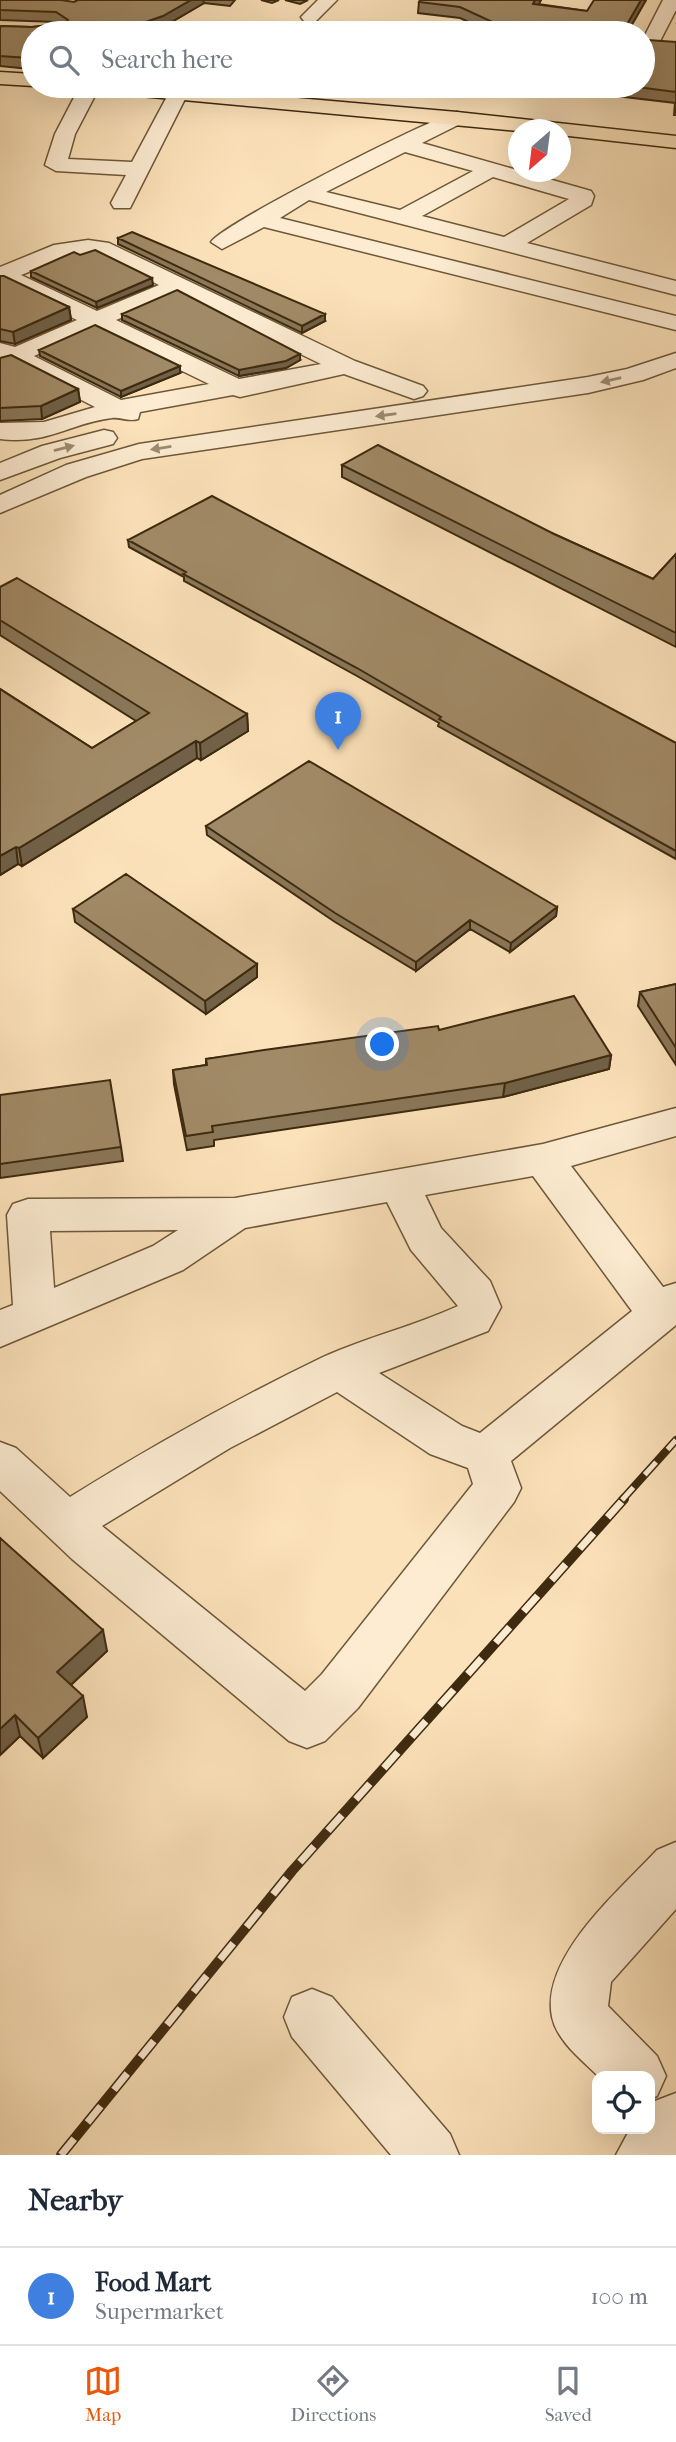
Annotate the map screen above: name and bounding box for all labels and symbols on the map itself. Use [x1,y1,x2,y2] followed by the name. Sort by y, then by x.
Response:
[508,119,571,182] north arrow
[600,375,622,386] one-way arrow
[375,410,397,421] one-way arrow
[53,442,75,453] one-way arrow
[150,443,172,454] one-way arrow
[315,692,361,750] pin: 1
[365,1027,399,1061] your location

